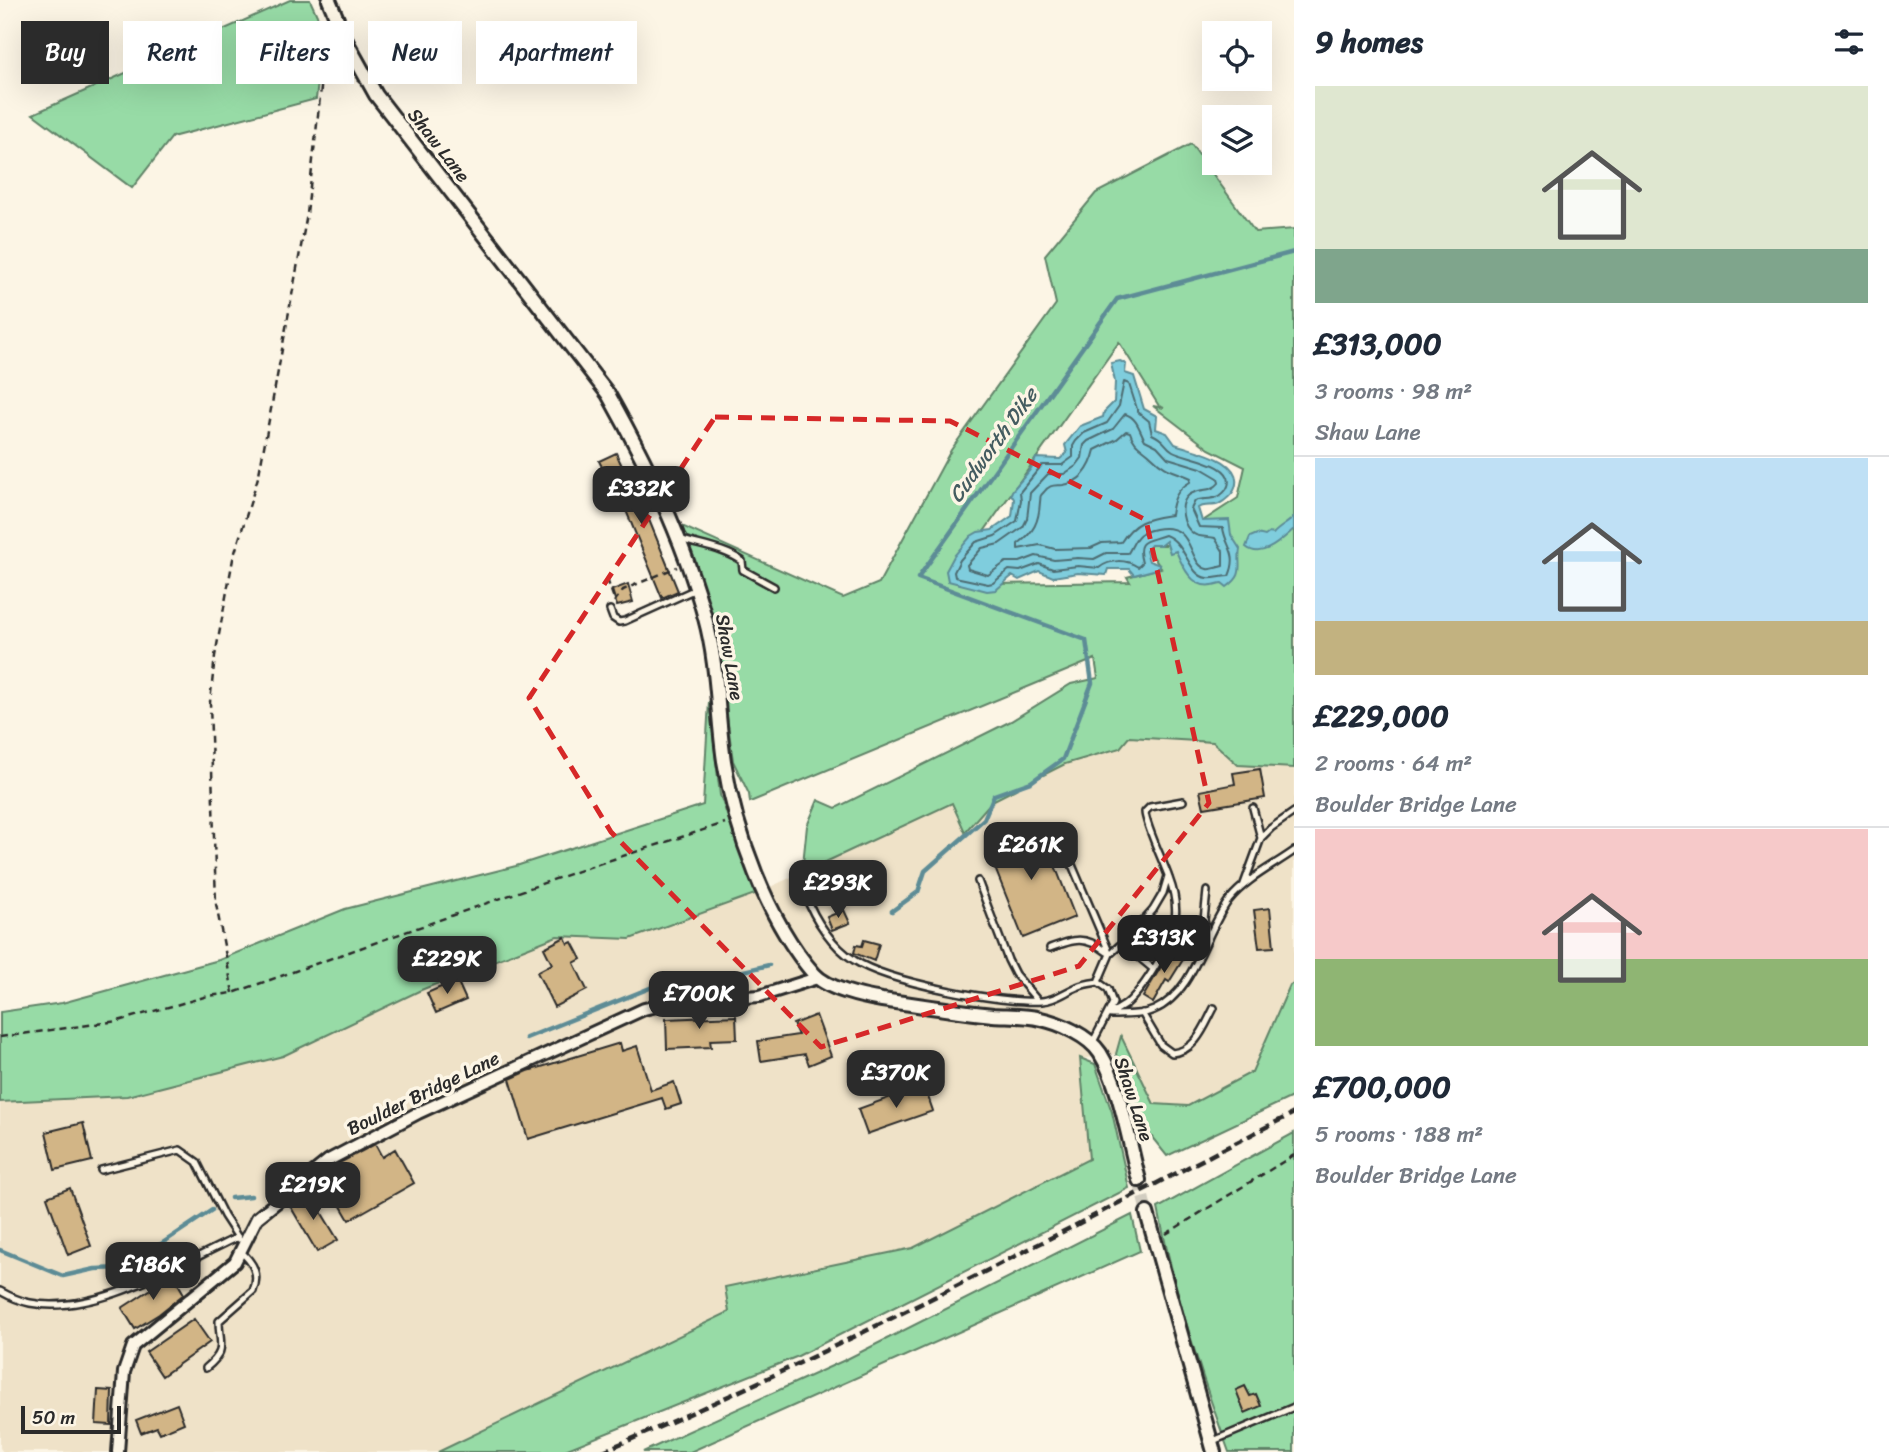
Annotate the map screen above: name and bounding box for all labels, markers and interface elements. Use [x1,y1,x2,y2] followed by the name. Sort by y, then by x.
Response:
[1315,15,1423,69] text: 9 homes
[21,21,109,84] chip: Buy
[123,21,222,84] chip: Rent
[236,21,354,84] chip: Filters
[368,21,462,84] chip: New
[476,21,637,84] chip: Apartment
[1202,21,1272,175] map controls
[1202,21,1272,91] button: locate
[1830,23,1868,61] icon: filters
[399,100,479,190] street label: Shaw Lane
[1202,105,1272,175] button: layers
[1529,132,1655,258] icon: home
[1315,317,1442,371] text: £313,000
[1315,371,1472,412] text: 3 rooms · 98 m²
[938,377,1049,511] water label: Cudworth Dike
[1315,412,1421,453] text: Shaw Lane
[592,466,690,526] pin: £332K
[609,468,673,509] text: £332K
[1529,504,1655,630] icon: home
[706,611,754,703] street label: Shaw Lane
[1315,689,1449,743] text: £229,000
[1315,743,1472,784] text: 2 rooms · 64 m²
[1315,784,1517,825] text: Boulder Bridge Lane
[982,822,1080,882] pin: £261K
[1000,824,1062,865] text: £261K
[789,860,887,920] pin: £293K
[805,862,871,903] text: £293K
[1529,875,1655,1001] icon: home
[1115,916,1213,975] pin: £313K
[1133,917,1195,958] text: £313K
[398,936,496,996] pin: £229K
[414,938,480,979] text: £229K
[650,972,748,1031] pin: £700K
[665,973,733,1014] text: £700K
[341,1042,505,1144] street label: Boulder Bridge Lane
[847,1050,945,1110] pin: £370K
[863,1052,929,1093] text: £370K
[1105,1052,1163,1146] street label: Shaw Lane
[1315,1060,1451,1114] text: £700,000
[1315,1114,1483,1155] text: 5 rooms · 188 m²
[1315,1155,1517,1196] text: Boulder Bridge Lane
[264,1162,362,1222] pin: £219K
[281,1164,345,1205] text: £219K
[104,1242,202,1302] pin: £186K
[122,1244,184,1285] text: £186K
[32,1401,75,1434] text: 50 m
[21,1403,121,1435] scale bar

